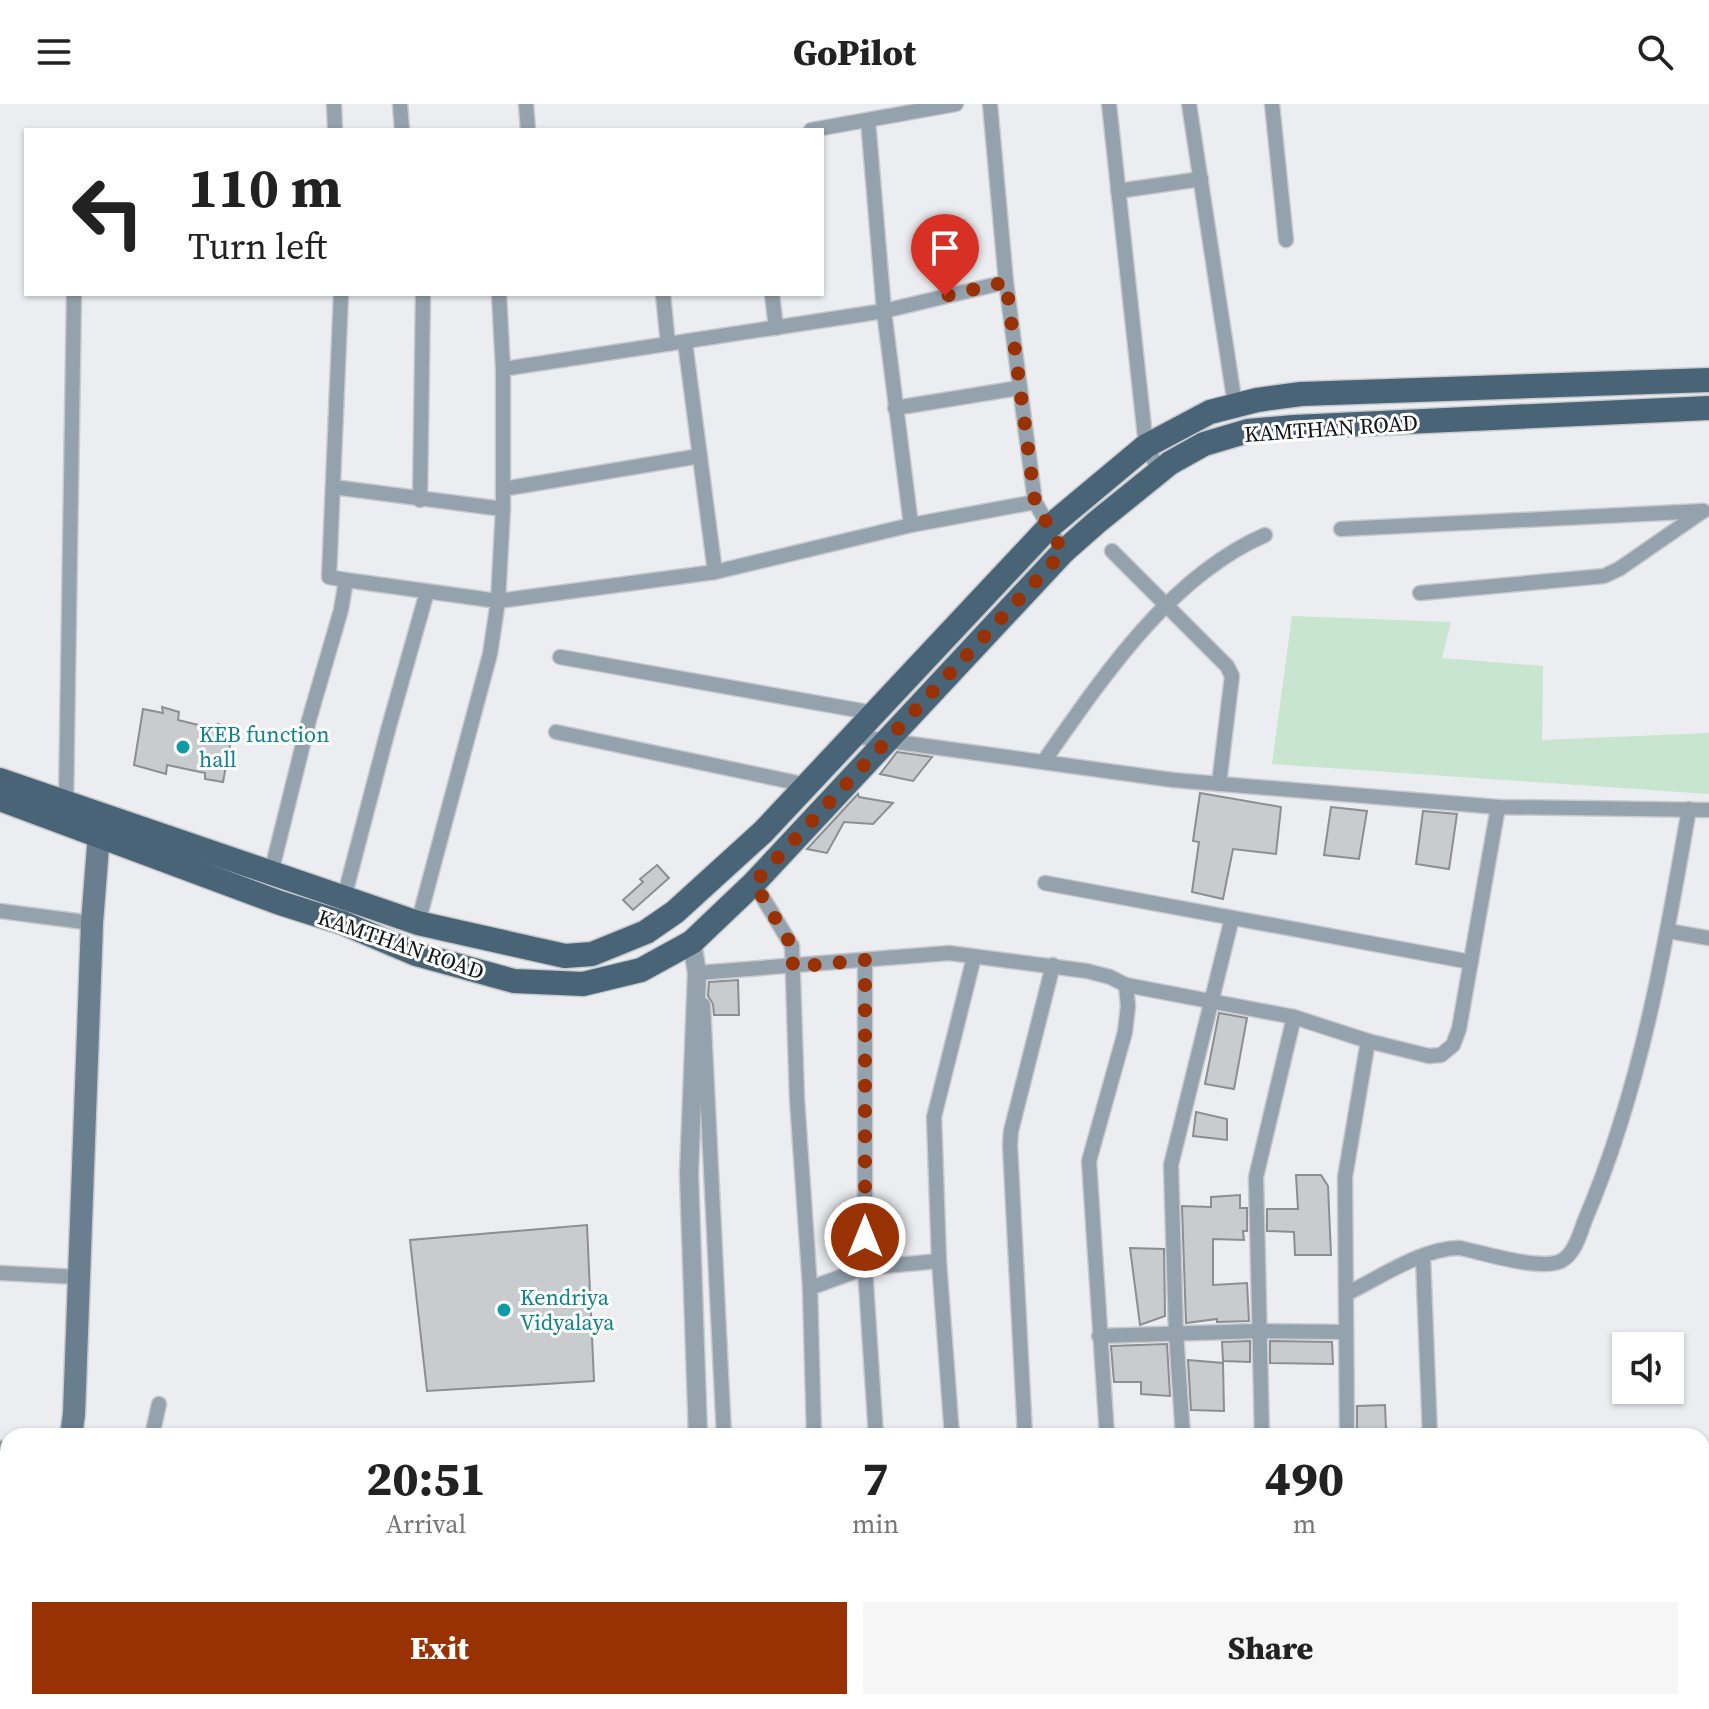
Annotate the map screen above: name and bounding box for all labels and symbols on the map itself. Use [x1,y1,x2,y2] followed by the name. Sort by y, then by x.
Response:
[911,214,979,296] pin
[1243,407,1419,449] street label: KAMTHAN ROAD
[199,719,329,774] place label: KEB function hall
[174,738,192,756] marker: KEB function hall
[314,901,488,987] street label: KAMTHAN ROAD
[823,1195,907,1279] position arrow
[520,1282,615,1337] place label: Kendriya Vidyalaya
[495,1301,513,1319] marker: Kendriya Vidyalaya

